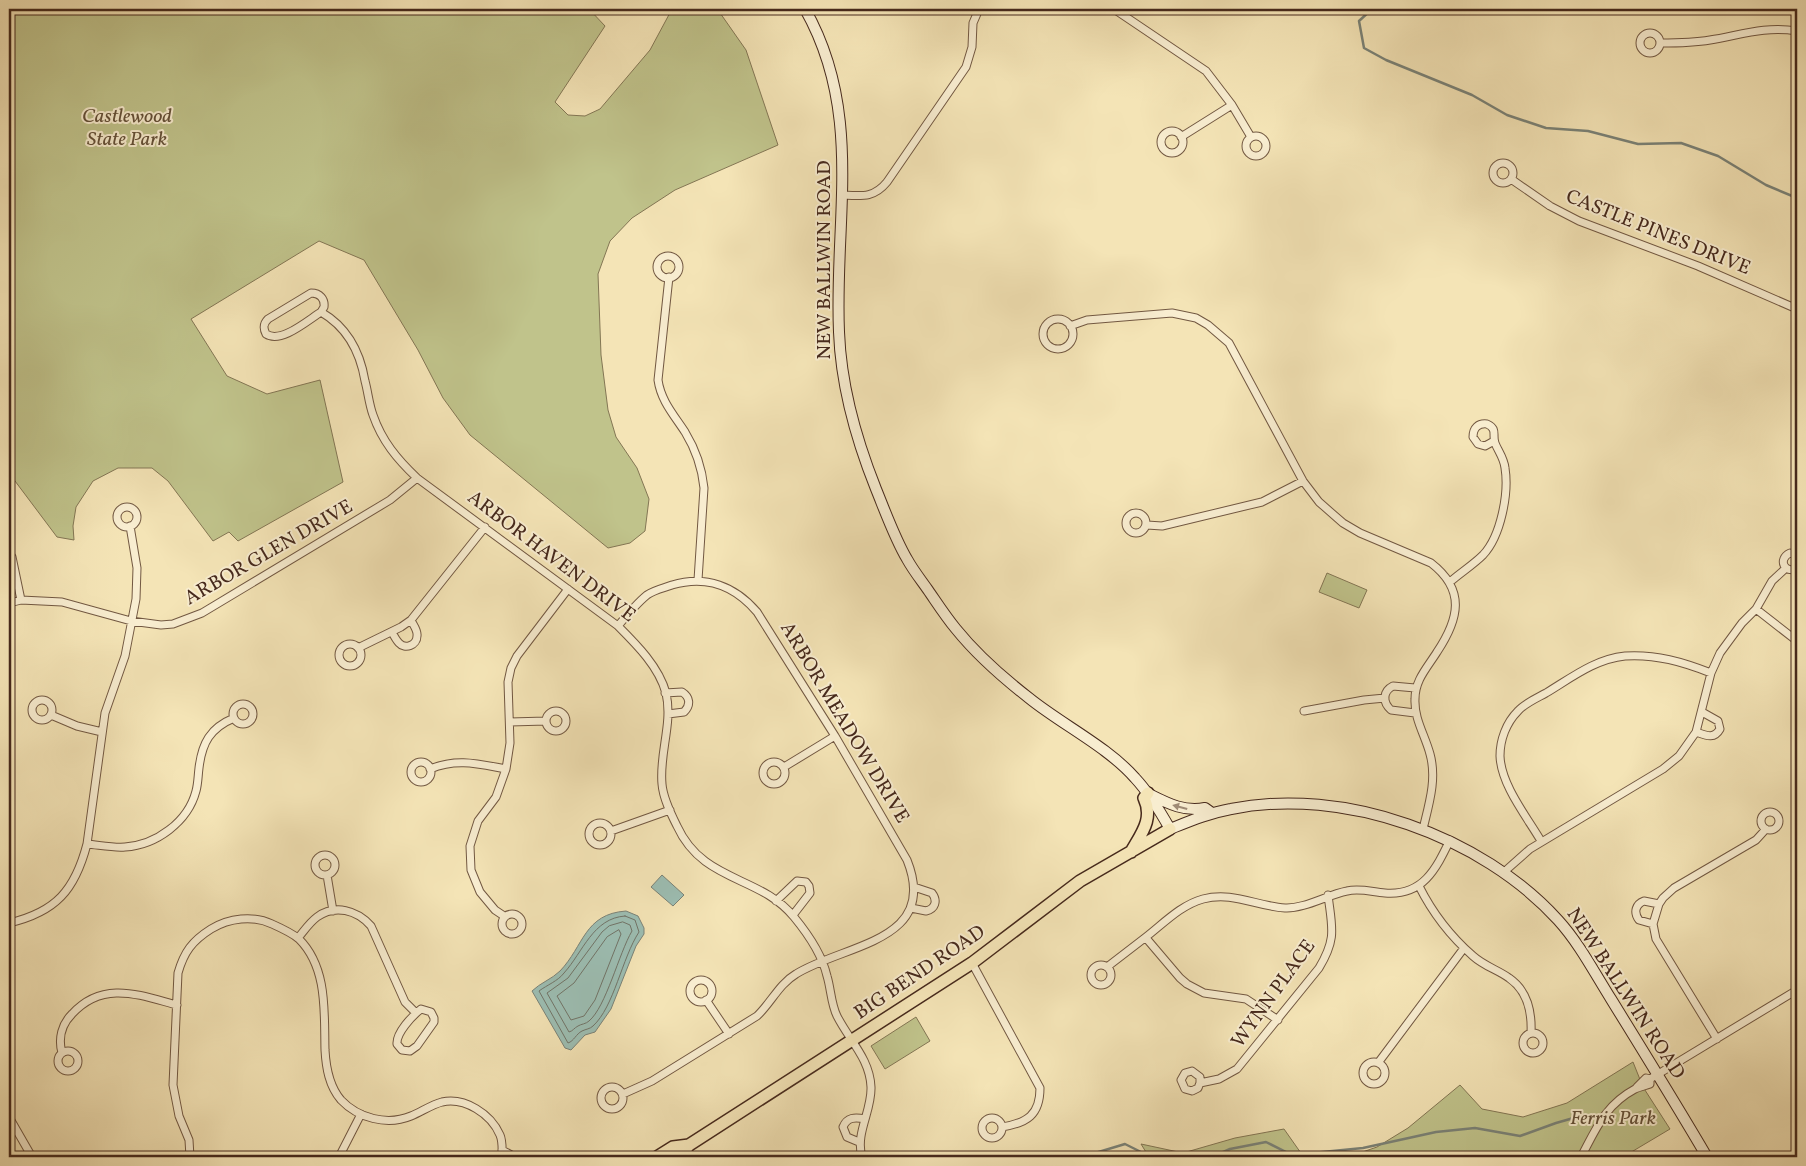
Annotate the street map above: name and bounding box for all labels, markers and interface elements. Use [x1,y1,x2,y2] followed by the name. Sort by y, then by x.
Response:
[82,103,172,154] park label: Castlewood State Park
[811,160,839,360] street label: NEW BALLWIN ROAD
[1561,183,1755,283] street label: CASTLE PINES DRIVE
[461,484,641,630] street label: ARBOR HAVEN DRIVE
[180,493,358,613] street label: ARBOR GLEN DRIVE
[773,617,915,829] street label: ARBOR MEADOW DRIVE
[1172,802,1187,810] one-way arrow
[1559,903,1691,1085] street label: NEW BALLWIN ROAD
[849,919,991,1027] street label: BIG BEND ROAD
[1225,934,1323,1054] street label: WYNN PLACE
[1570,1105,1656,1133] park label: Ferris Park

